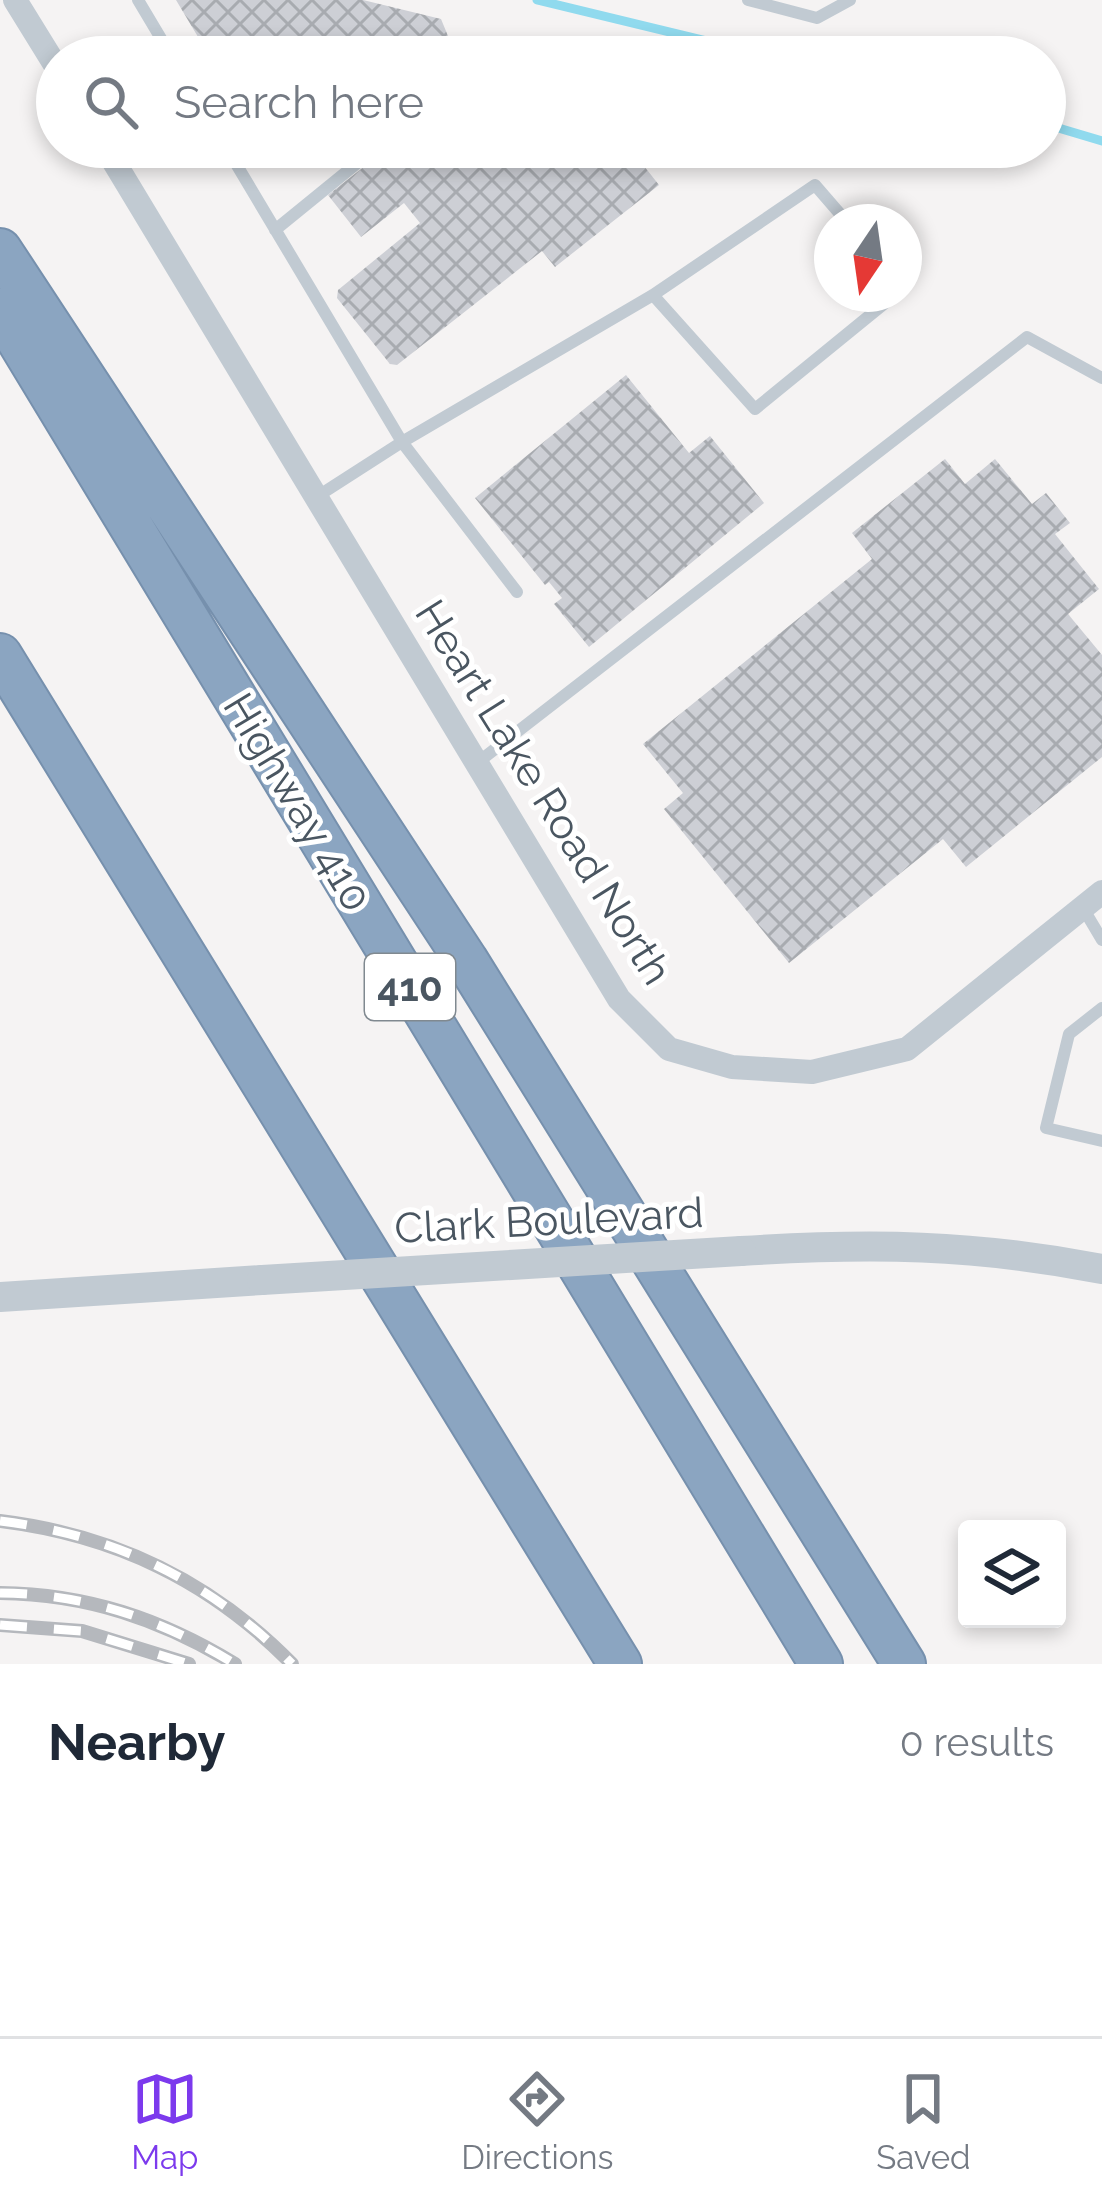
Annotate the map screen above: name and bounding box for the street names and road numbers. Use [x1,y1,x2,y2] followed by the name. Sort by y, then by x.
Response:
[405,591,682,993] street label: Heart Lake Road North
[214,685,382,920] street label: Highway 410
[365,954,455,1020] road number: 410
[393,1188,705,1253] street label: Clark Boulevard

